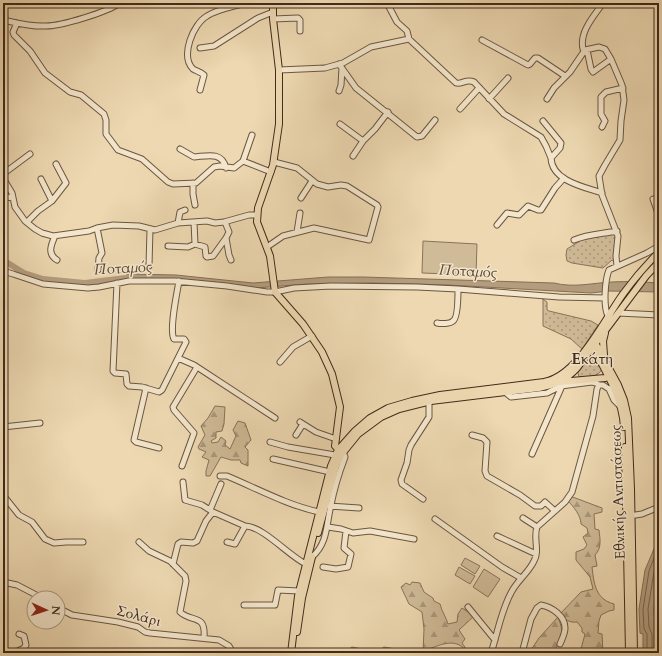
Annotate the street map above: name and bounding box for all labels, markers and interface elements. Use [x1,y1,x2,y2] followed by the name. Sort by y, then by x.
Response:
[93,256,153,280] water label: Ποταμός
[438,259,498,283] water label: Ποταμός
[571,349,613,369] district label: Εκάτη
[606,424,630,560] street label: Εθνικής Αντιστάσεως
[26,590,66,630] north arrow
[114,601,164,631] street label: Σολάρι
[48,605,63,616] text: N

